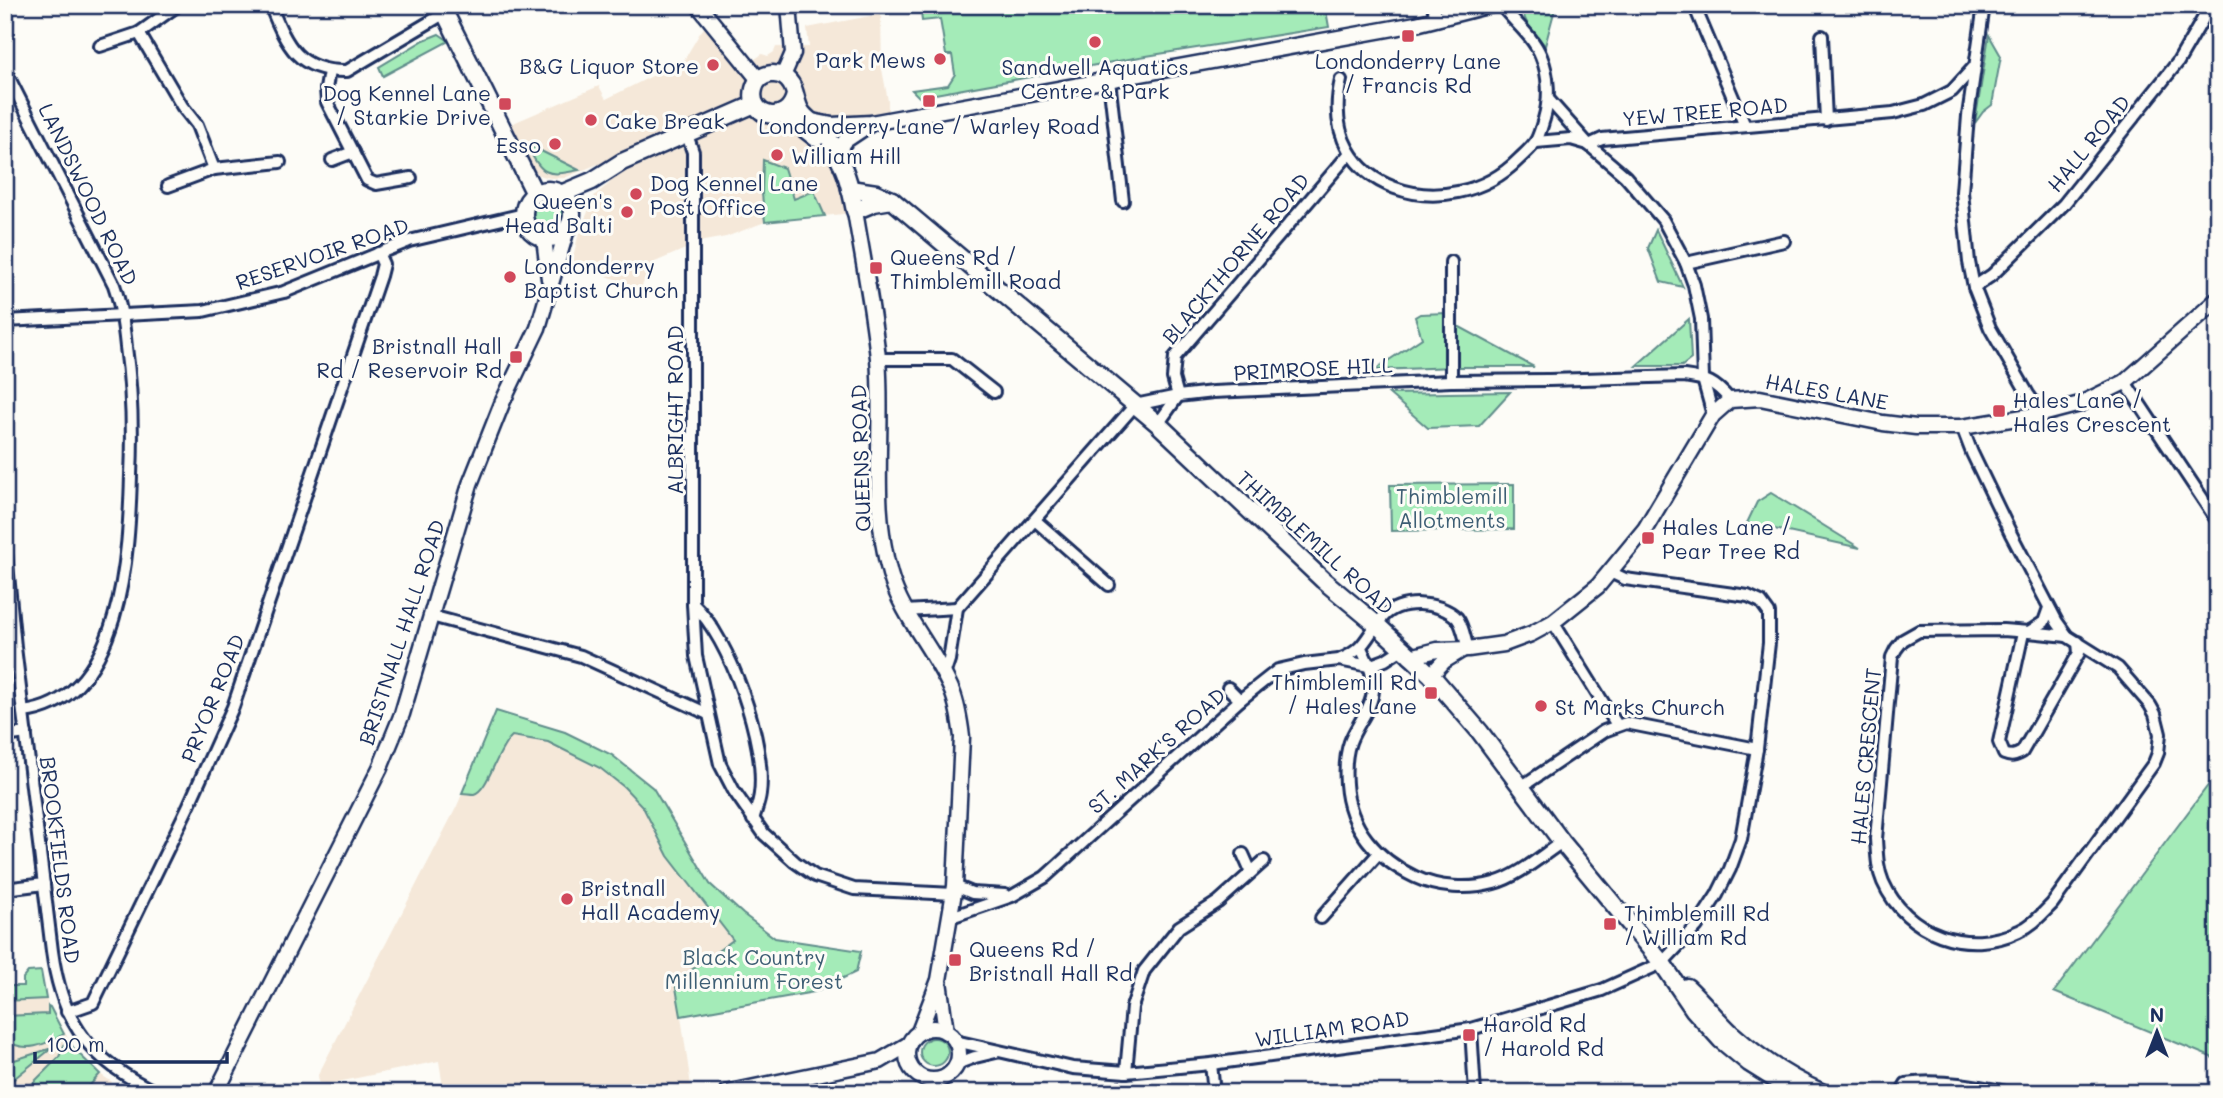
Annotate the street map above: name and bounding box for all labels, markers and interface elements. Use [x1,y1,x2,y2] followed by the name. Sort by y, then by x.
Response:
[1400,28,1416,44] marker: Londonderry Lane / Francis Rd
[1087,34,1103,50] marker: Sandwell Aquatics Centre & Park
[815,46,926,73] place label: Park Mews
[1315,47,1501,98] place label: Londonderry Lane / Francis Rd
[932,51,948,67] marker: Park Mews
[519,52,699,79] place label: B&G Liquor Store
[1001,53,1189,104] place label: Sandwell Aquatics Centre & Park
[705,57,721,73] marker: B&G Liquor Store
[322,79,491,130] place label: Dog Kennel Lane / Starkie Drive
[2041,89,2135,197] street label: HALL ROAD
[1621,90,1789,132] street label: YEW TREE ROAD
[921,93,937,109] marker: Londonderry Lane / Warley Road
[497,96,513,112] marker: Dog Kennel Lane / Starkie Drive
[33,99,145,289] street label: LANDSWOOD ROAD
[605,107,725,134] place label: Cake Break
[583,112,599,128] marker: Cake Break
[758,112,1100,139] place label: Londonderry Lane / Warley Road
[496,131,541,158] place label: Esso
[547,136,563,152] marker: Esso
[791,142,901,169] place label: William Hill
[769,147,785,163] marker: William Hill
[1156,167,1314,349] street label: BLACKTHORNE ROAD
[650,169,819,220] place label: Dog Kennel Lane Post Office
[628,186,644,202] marker: Dog Kennel Lane Post Office
[505,187,613,238] place label: Queen's Head Balti
[619,204,635,220] marker: Queen's Head Balti
[232,211,412,295] street label: RESERVOIR ROAD
[890,243,1061,294] place label: Queens Rd / Thimblemill Road
[524,252,678,303] place label: Londonderry Baptist Church
[868,260,884,276] marker: Queens Rd / Thimblemill Road
[502,269,518,285] marker: Londonderry Baptist Church
[661,325,688,495] street label: ALBRIGHT ROAD
[317,332,502,383] place label: Bristnall Hall Rd / Reservoir Rd
[508,349,524,365] marker: Bristnall Hall Rd / Reservoir Rd
[1233,350,1393,386] street label: PRIMROSE HILL
[1763,367,1891,415] street label: HALES LANE
[844,384,876,532] street label: QUEENS ROAD
[2013,386,2171,437] place label: Hales Lane / Hales Crescent
[1991,403,2007,419] marker: Hales Lane / Hales Crescent
[1232,464,1400,620] street label: THIMBLEMILL ROAD
[1396,482,1508,533] park label: Thimblemill Allotments
[1662,513,1800,564] place label: Hales Lane / Pear Tree Rd
[352,516,450,748] street label: BRISTNALL HALL ROAD
[1640,530,1656,546] marker: Hales Lane / Pear Tree Rd
[174,630,250,766] street label: PRYOR ROAD
[1844,666,1886,846] street label: HALES CRESCENT
[1271,668,1417,719] place label: Thimblemill Rd / Hales Lane
[1082,681,1230,819] street label: ST. MARK'S ROAD
[1423,685,1439,701] marker: Thimblemill Rd / Hales Lane
[1555,693,1724,720] place label: St Marks Church
[1533,698,1549,714] marker: St Marks Church
[35,755,87,965] street label: BROOKFIELDS ROAD
[581,874,720,925] place label: Bristnall Hall Academy
[559,891,575,907] marker: Bristnall Hall Academy
[1624,899,1770,950] place label: Thimblemill Rd / William Rd
[1602,916,1618,932] marker: Thimblemill Rd / William Rd
[969,935,1133,986] place label: Queens Rd / Bristnall Hall Rd
[665,943,843,994] park label: Black Country Millennium Forest
[947,952,963,968] marker: Queens Rd / Bristnall Hall Rd
[2122,996,2192,1066] north arrow
[2150,1002,2164,1027] text: N
[1253,1004,1411,1052] street label: WILLIAM ROAD
[1483,1010,1604,1061] place label: Harold Rd / Harold Rd
[35,1021,228,1065] scale bar
[1461,1027,1477,1043] marker: Harold Rd / Harold Rd
[46,1030,105,1057] text: 100 m

